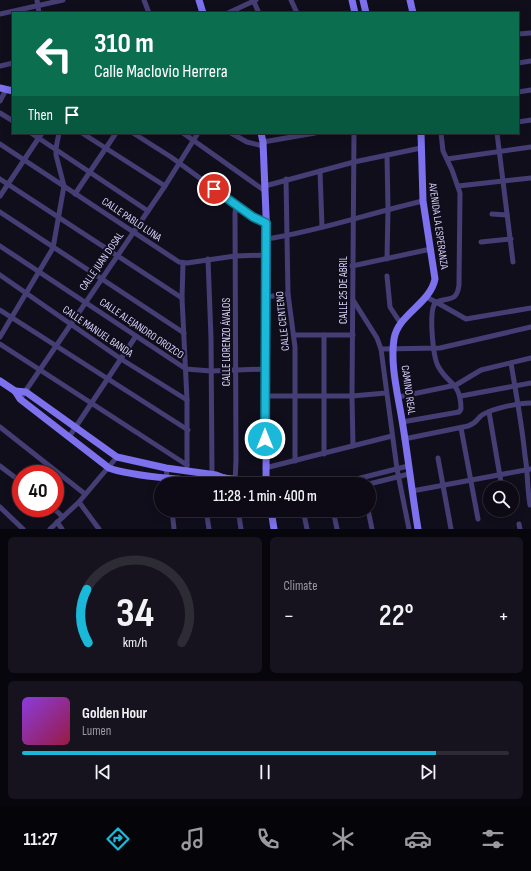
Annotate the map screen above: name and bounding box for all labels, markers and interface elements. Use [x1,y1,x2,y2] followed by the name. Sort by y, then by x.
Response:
[94,27,154,60] text: 310 m
[28,28,80,80] icon: left
[94,61,228,82] text: Calle Maclovio Herrera
[61,104,83,126] icon: arrive
[28,106,53,125] text: Then
[197,172,231,206] pin
[203,178,225,200] icon: arrive
[426,181,451,270] street label: AVENIDA LA ESPERANZA
[99,195,164,244] street label: CALLE PABLO LUNA
[76,230,126,293] street label: CALLE JUAN DOSAL
[337,256,350,324] street label: CALLE 25 DE ABRIL
[273,290,292,351] street label: CALLE CENTENO
[97,295,186,361] street label: CALLE ALEJANDRO OROZCO
[220,298,233,386] street label: CALLE LORENZO ÁVALOS
[60,303,136,360] street label: CALLE MANUEL BANDA
[399,364,418,416] street label: CAMINO REAL
[244,418,286,460] position arrow
[12,465,64,517] speed limit sign: 40
[483,481,519,517] map controls
[483,481,519,517] button: search
[213,487,317,506] text: 11:28 · 1 min · 400 m
[284,578,317,594] text: Climate
[116,589,154,638] text: 34
[379,598,414,634] text: 22°
[284,603,294,630] text: −
[498,603,509,630] text: +
[122,634,147,651] text: km/h
[82,704,147,723] text: Golden Hour
[82,723,111,739] text: Lumen
[92,761,114,783] icon: previous
[254,761,276,783] icon: pause
[417,761,439,783] icon: next
[104,825,132,853] icon: directions
[179,825,207,853] icon: music
[254,825,282,853] icon: phone
[329,825,357,853] icon: climate
[404,825,432,853] icon: car
[479,825,507,853] icon: filters
[24,829,57,850] text: 11:27

